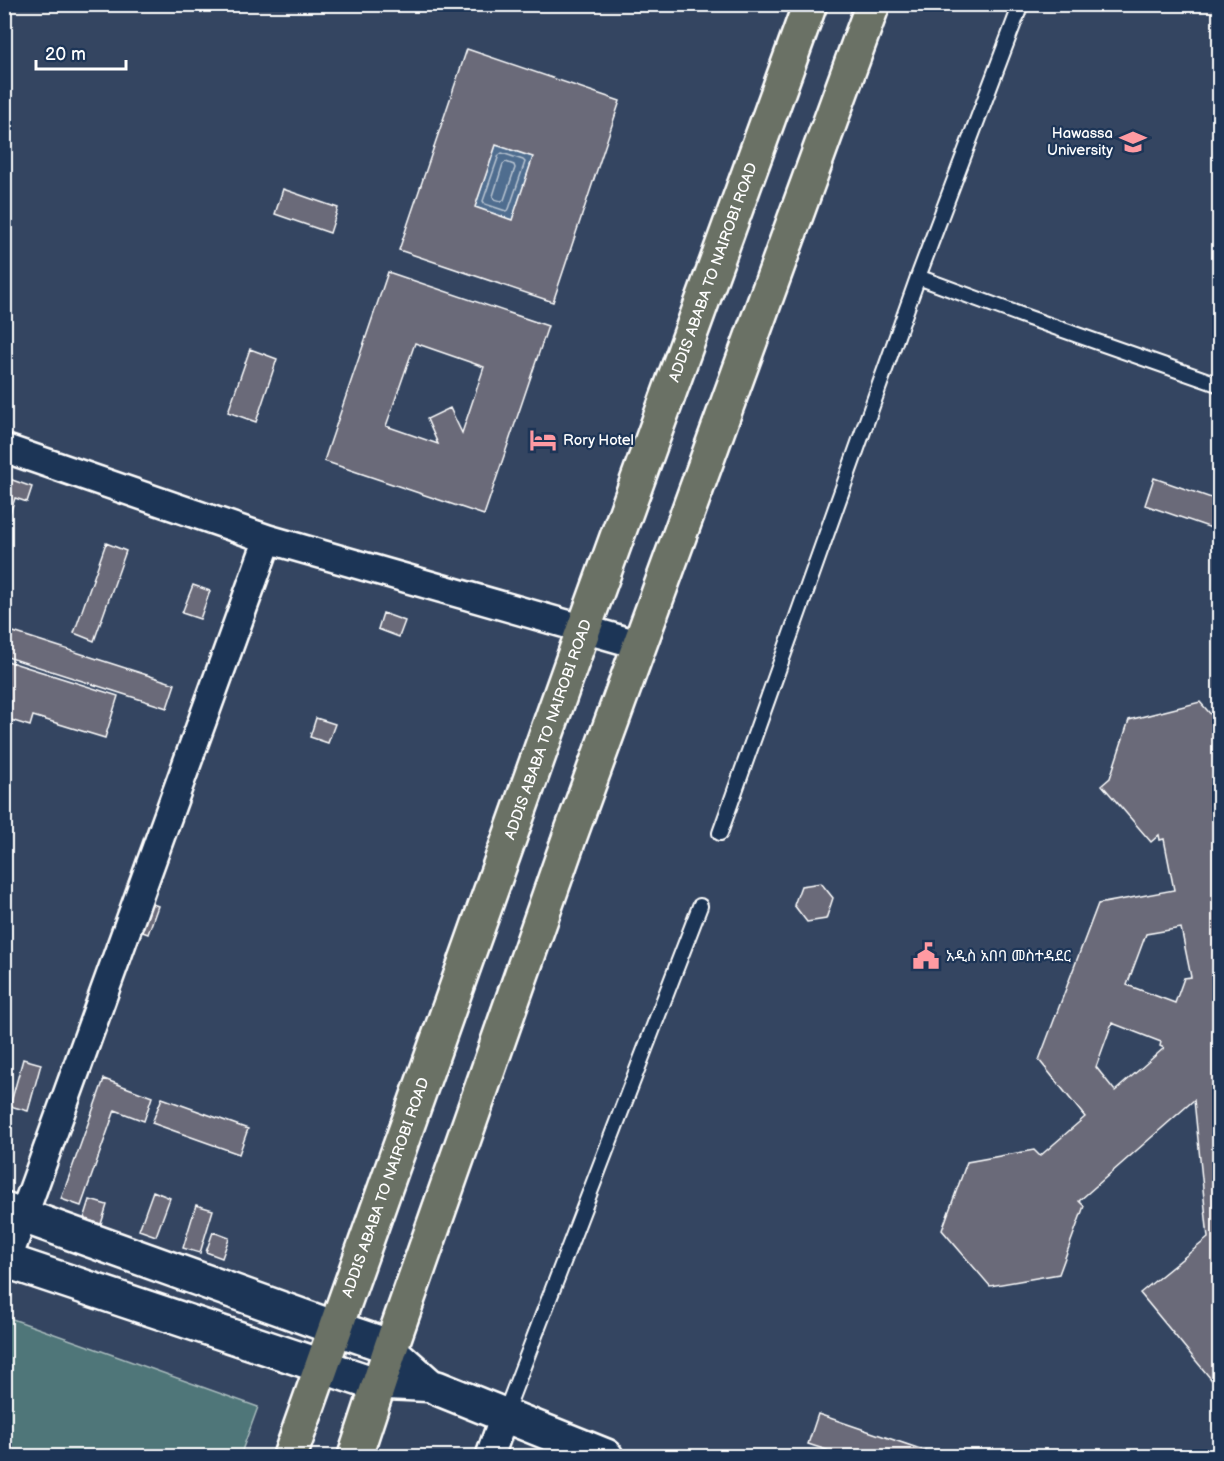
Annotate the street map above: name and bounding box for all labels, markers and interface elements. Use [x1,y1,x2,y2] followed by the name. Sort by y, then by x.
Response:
[36,33,126,71] scale bar
[45,44,86,65] text: 20 m
[1047,124,1113,160] place label: Hawassa University
[1118,127,1148,157] school or university icon: Hawassa University
[665,160,762,385] street label: ADDIS ABABA TO NAIROBI ROAD
[528,425,558,455] hotel icon: Rory Hotel
[563,431,634,450] place label: Rory Hotel
[501,617,596,842] street label: ADDIS ABABA TO NAIROBI ROAD
[911,941,941,971] public building icon: አዲስ አበባ መስተዳደር
[946,947,1071,966] place label: አዲስ አበባ መስተዳደር
[338,1075,434,1300] street label: ADDIS ABABA TO NAIROBI ROAD

